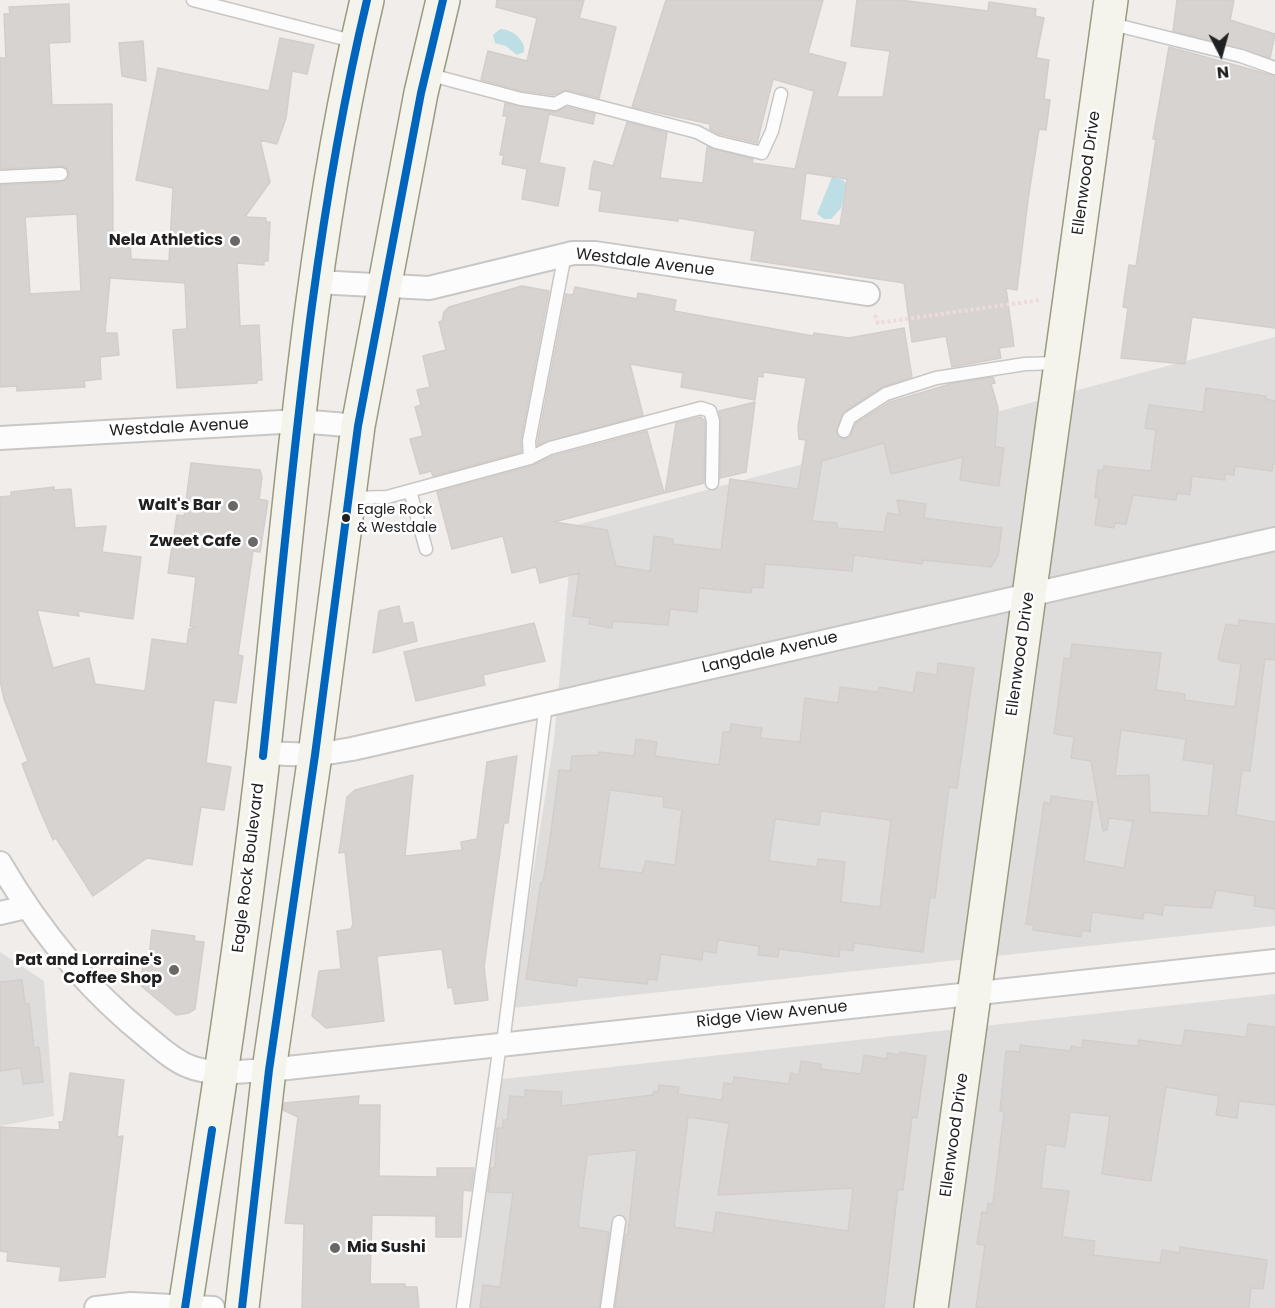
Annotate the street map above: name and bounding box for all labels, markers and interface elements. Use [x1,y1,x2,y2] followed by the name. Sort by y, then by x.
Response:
[1191,24,1251,84] north arrow
[1216,60,1230,84] text: N
[1069,110,1105,236] street label: Ellenwood Drive
[109,231,223,251] place label: Nela Athletics
[228,234,242,248] marker: Nela Athletics
[575,245,715,281] street label: Westdale Avenue
[109,415,249,441] street label: Westdale Avenue
[138,496,221,516] place label: Walt's Bar
[226,499,240,513] marker: Walt's Bar
[357,502,437,534] place label: Eagle Rock & Westdale
[340,512,352,524] marker: Eagle Rock & Westdale
[149,532,241,552] place label: Zweet Cafe
[246,535,260,549] marker: Zweet Cafe
[1003,591,1039,717] street label: Ellenwood Drive
[700,628,840,678] street label: Langdale Avenue
[229,782,269,954] street label: Eagle Rock Boulevard
[15,951,162,989] place label: Pat and Lorraine's Coffee Shop
[167,963,181,977] marker: Pat and Lorraine's Coffee Shop
[696,998,848,1032] street label: Ridge View Avenue
[937,1072,973,1198] street label: Ellenwood Drive
[347,1238,426,1258] place label: Mia Sushi
[328,1241,342,1255] marker: Mia Sushi

